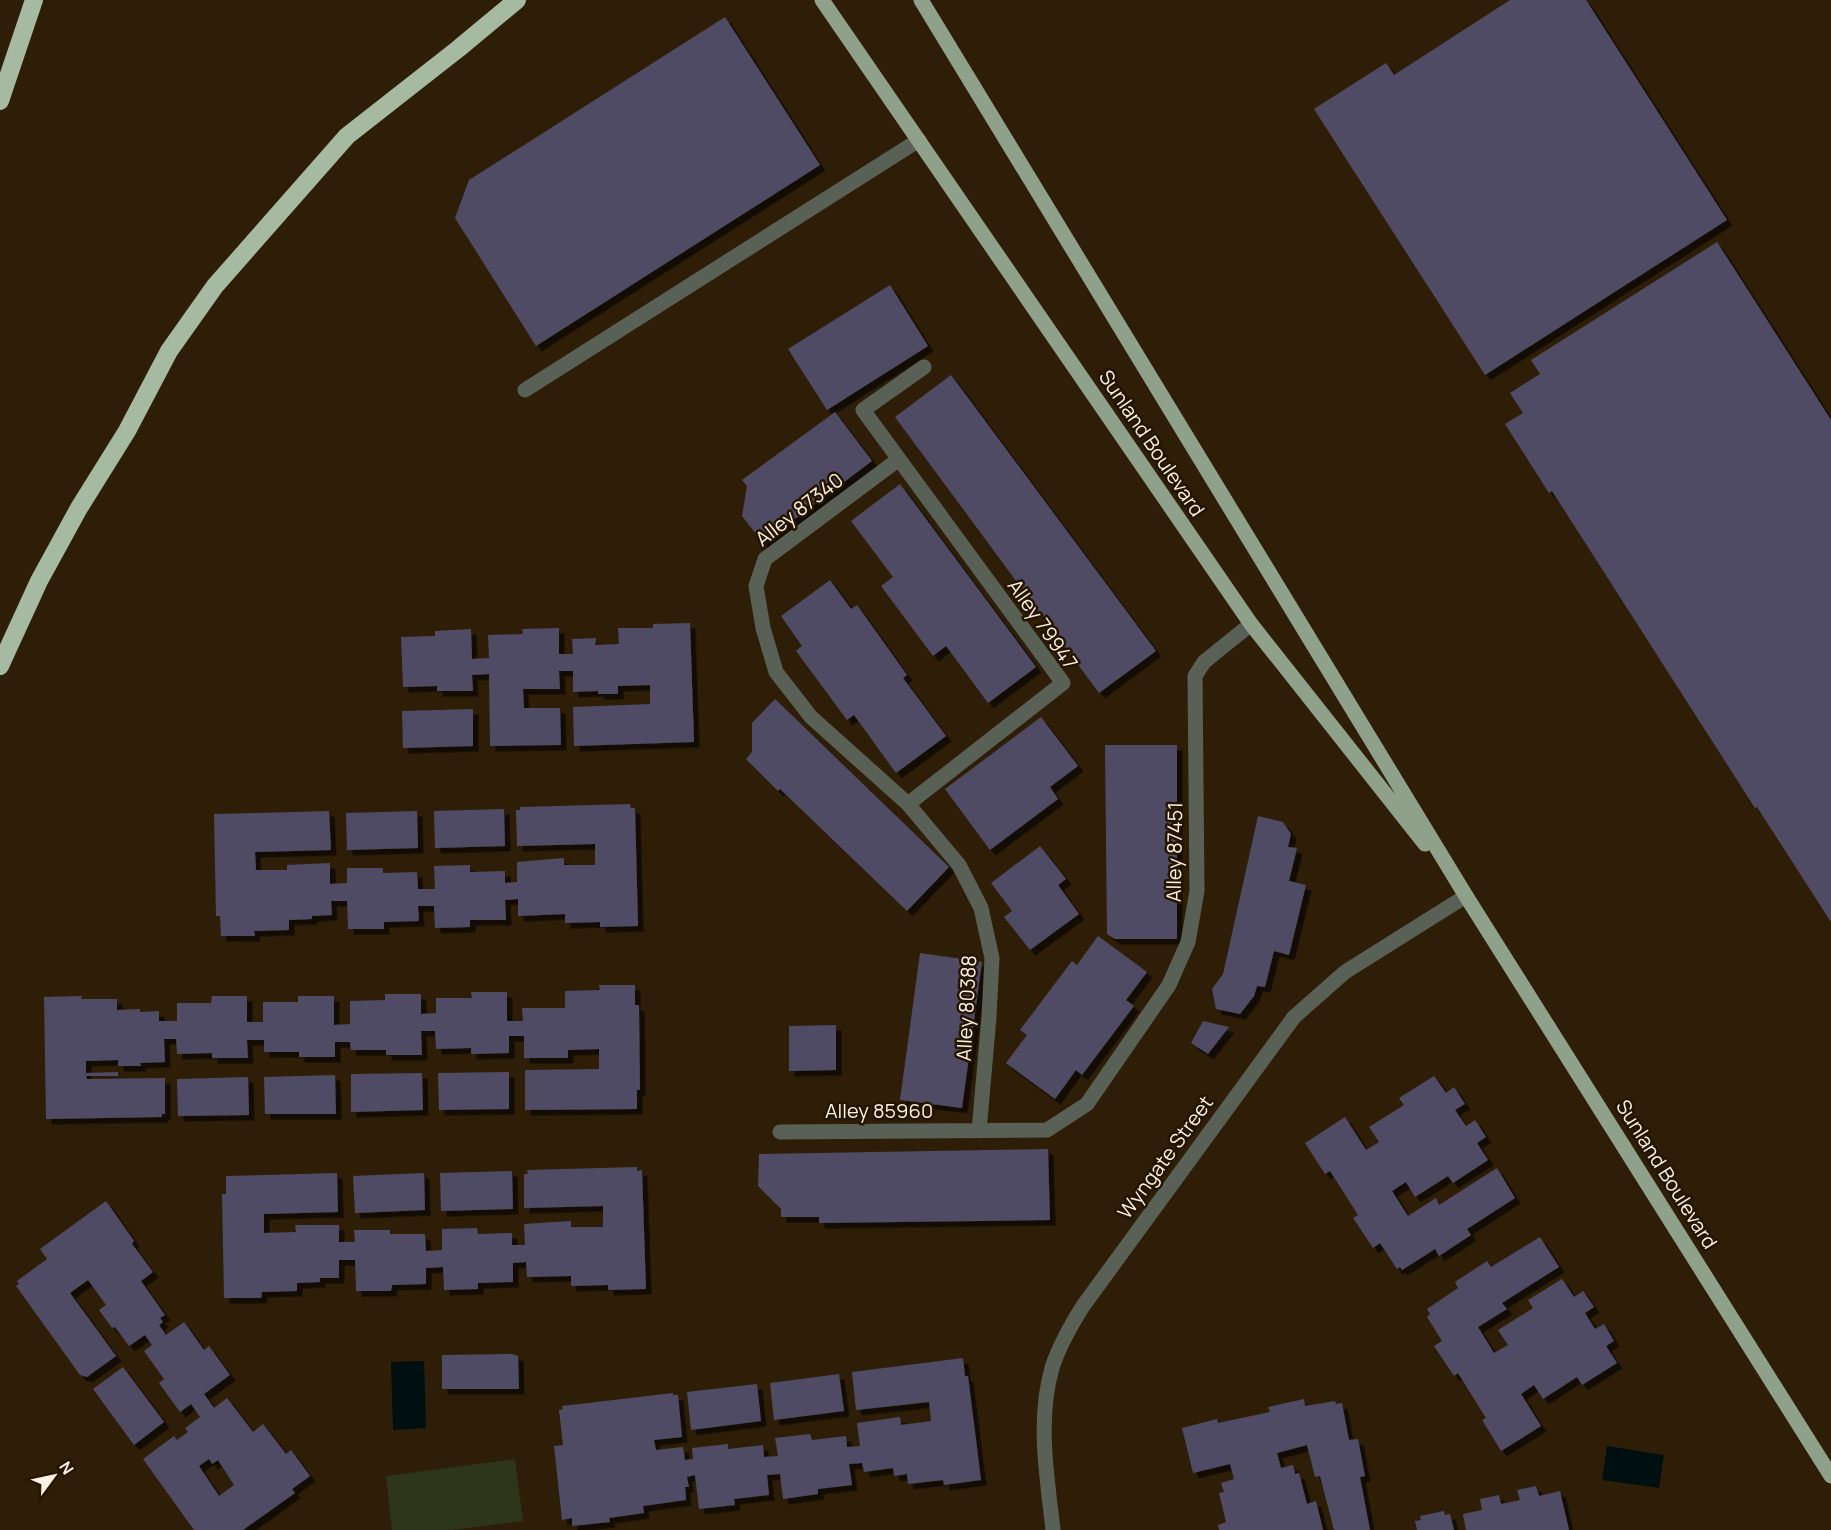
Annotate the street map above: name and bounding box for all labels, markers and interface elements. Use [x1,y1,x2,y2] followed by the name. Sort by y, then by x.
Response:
[1093,365,1211,521] street label: Sunland Boulevard
[749,466,849,552] street label: Alley 87340
[1002,573,1084,675] street label: Alley 79947
[1160,802,1188,902] street label: Alley 87451
[950,954,982,1062] street label: Alley 80388
[1111,1090,1219,1224] street label: Wyngate Street
[1610,1094,1724,1254] street label: Sunland Boulevard
[825,1097,933,1124] street label: Alley 85960
[24,1446,84,1506] north arrow
[54,1457,79,1479] text: N

